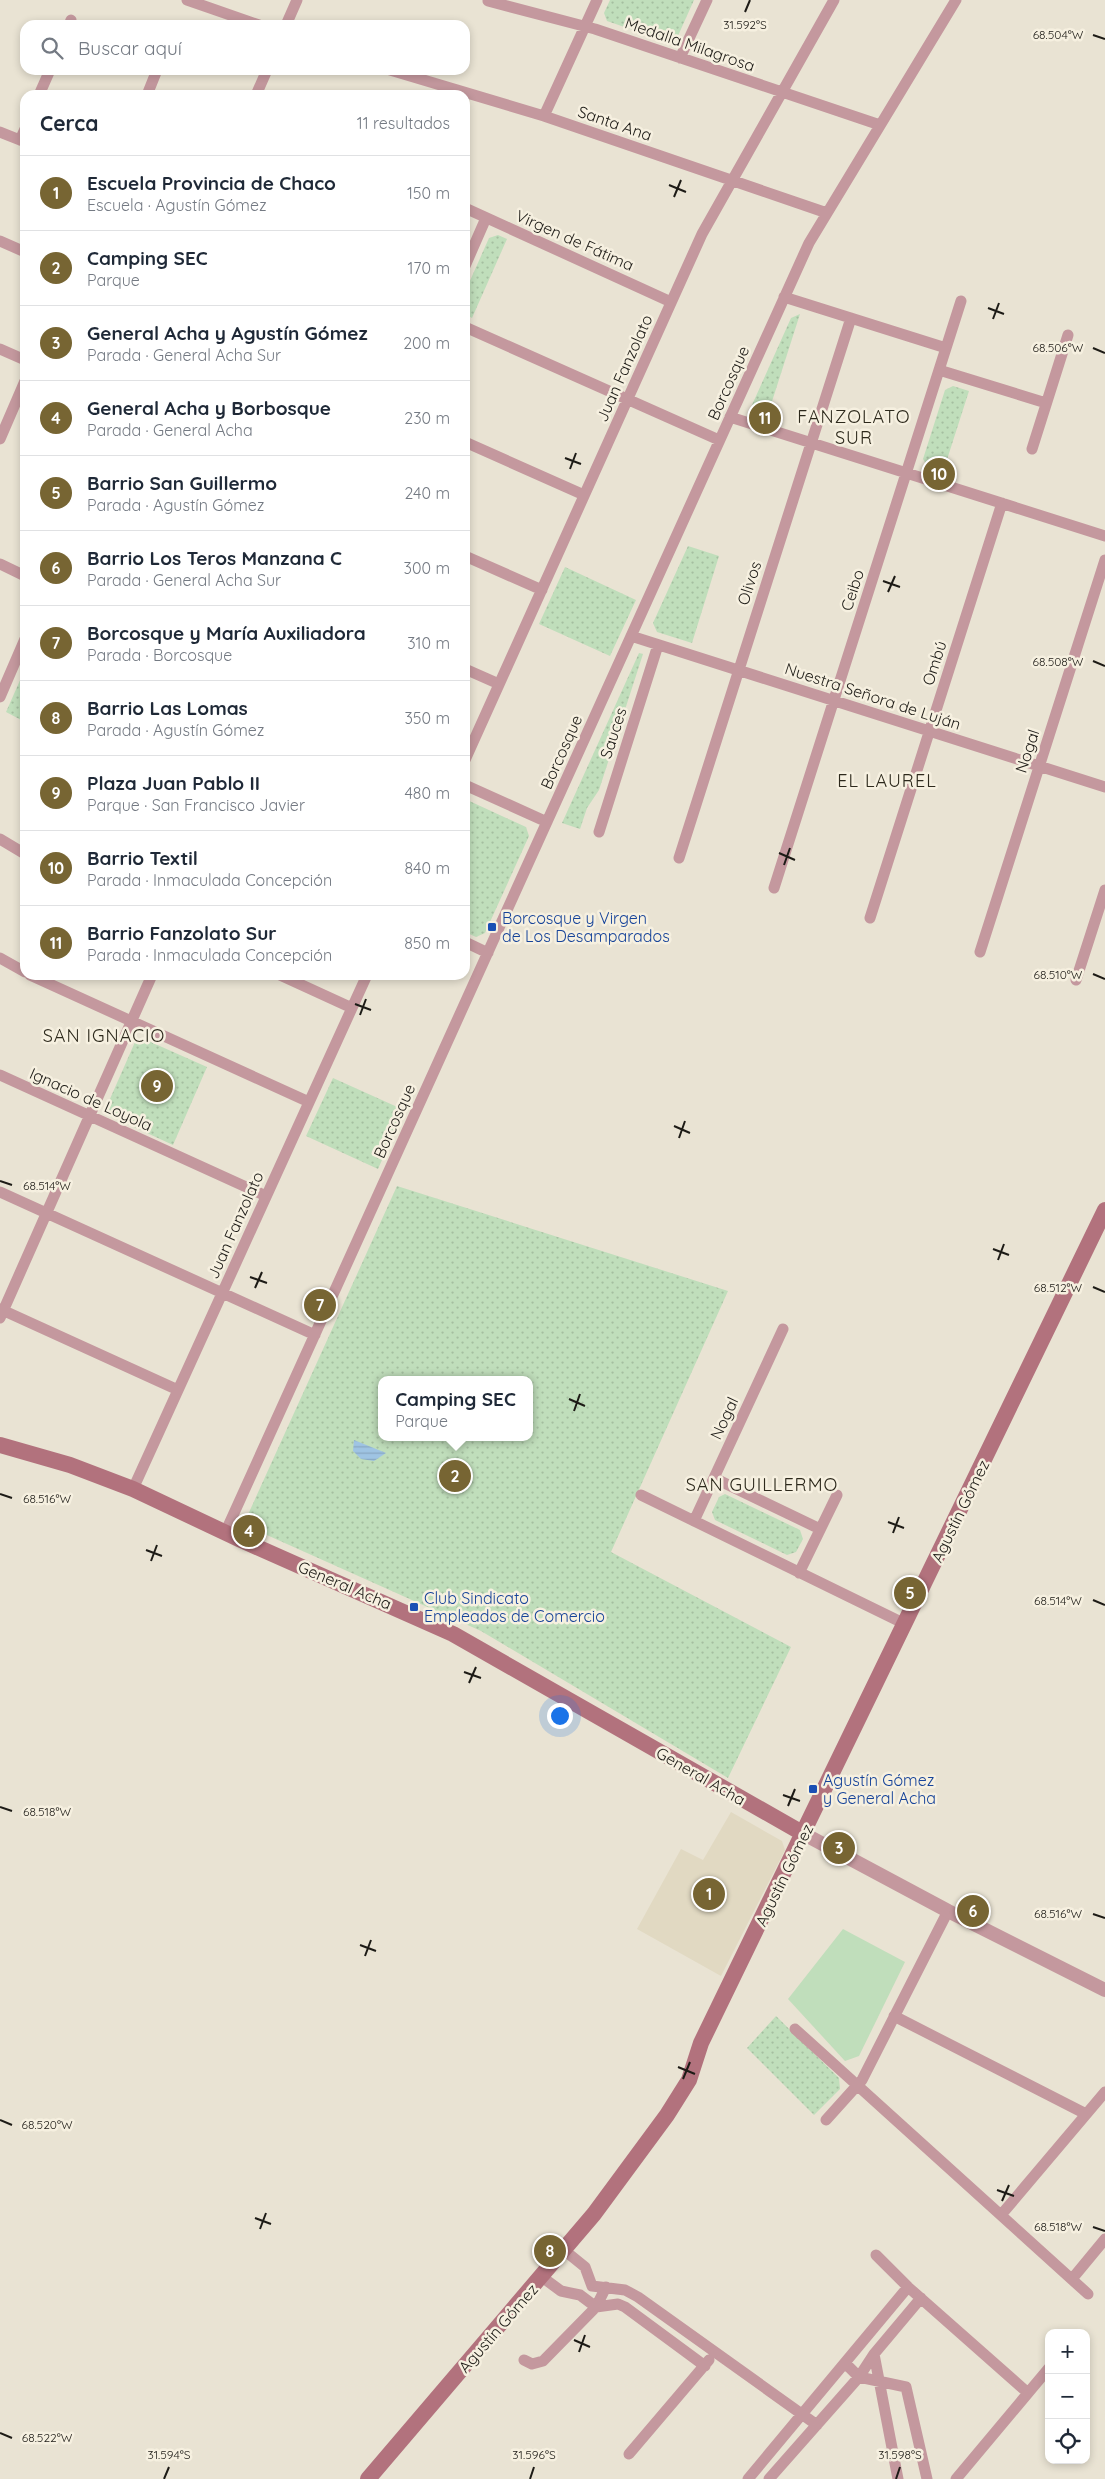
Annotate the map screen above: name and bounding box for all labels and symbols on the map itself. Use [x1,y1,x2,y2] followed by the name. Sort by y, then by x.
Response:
[622,12,758,76] street label: Medalla Milagrosa
[723,17,767,32] text: 31.592°S
[1033,27,1084,42] text: 68.504°W
[575,101,655,145] street label: Santa Ana
[513,205,637,275] street label: Virgen de Fátima
[592,311,656,425] street label: Juan Fanzolato
[1033,340,1084,355] text: 68.506°W
[703,343,753,423] street label: Borcosque
[749,399,781,437] pin: 11
[797,405,911,449] district label: FANZOLATO SUR
[923,455,955,493] pin: 10
[733,559,765,607] street label: Olivos
[836,567,868,613] street label: Ceibo
[917,638,951,688] street label: Ombú
[1033,654,1084,669] text: 68.508°W
[783,658,963,734] street label: Nuestra Señora de Luján
[595,705,631,761] street label: Sauces
[536,712,586,792] street label: Borcosque
[1011,727,1043,775] street label: Nogal
[837,769,937,792] district label: EL LAUREL
[502,908,670,946] place label: Borcosque y Virgen de Los Desamparados
[486,921,498,933] marker: Borcosque y Virgen de Los Desamparados
[1034,967,1083,982] text: 68.510°W
[43,1024,165,1047] district label: SAN IGNACIO
[27,1063,155,1135] street label: Ignacio de Loyola
[141,1067,173,1105] pin: 9
[369,1081,419,1161] street label: Borcosque
[203,1168,267,1282] street label: Juan Fanzolato
[23,1178,71,1193] text: 68.514°W
[1034,1280,1083,1295] text: 68.512°W
[304,1286,336,1324] pin: 7
[706,1394,742,1442] street label: Nogal
[439,1457,471,1495] pin: 2
[927,1457,993,1565] street label: Agustín Gómez
[686,1473,838,1496] district label: SAN GUILLERMO
[23,1491,71,1506] text: 68.516°W
[233,1512,265,1550] pin: 4
[295,1556,395,1614] street label: General Acha
[894,1574,926,1612] pin: 5
[424,1588,605,1626] place label: Club Sindicato Empleados de Comercio
[1034,1593,1082,1608] text: 68.514°W
[408,1601,420,1613] marker: Club Sindicato Empleados de Comercio
[547,1703,573,1729] your location
[653,1742,749,1810] street label: General Acha
[823,1770,936,1808] place label: Agustín Gómez y General Acha
[807,1783,819,1795] marker: Agustín Gómez y General Acha
[23,1804,71,1819] text: 68.518°W
[751,1821,817,1929] street label: Agustín Gómez
[823,1829,855,1867] pin: 3
[693,1875,725,1913] pin: 1
[957,1892,989,1930] pin: 6
[1034,1906,1082,1921] text: 68.516°W
[21,2117,73,2132] text: 68.520°W
[1034,2219,1082,2234] text: 68.518°W
[534,2232,566,2270] pin: 8
[454,2279,542,2377] street label: Agustín Gómez
[22,2430,73,2445] text: 68.522°W
[147,2447,191,2462] text: 31.594°S
[512,2447,556,2462] text: 31.596°S
[878,2447,922,2462] text: 31.598°S

